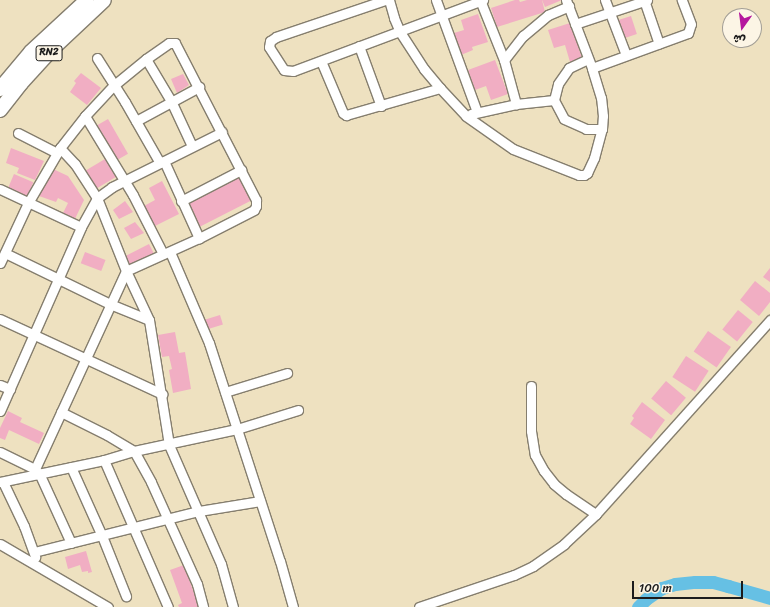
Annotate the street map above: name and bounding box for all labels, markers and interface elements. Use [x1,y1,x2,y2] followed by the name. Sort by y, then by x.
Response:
[722,8,762,48] north arrow
[731,28,747,50] text: ش
[35,45,63,61] road number: RN2
[634,573,745,599] scale bar
[639,577,672,599] text: 100 m

